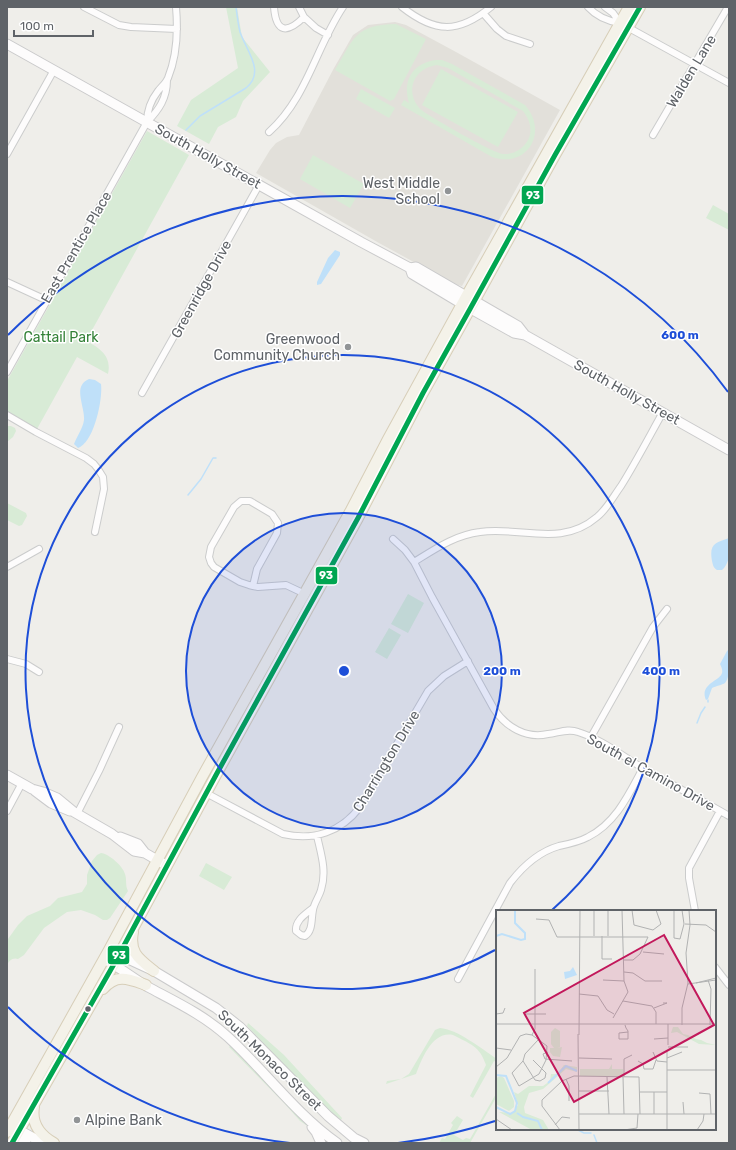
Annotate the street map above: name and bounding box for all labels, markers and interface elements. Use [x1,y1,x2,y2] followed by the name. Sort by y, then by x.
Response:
[14,12,93,38] scale bar
[20,19,54,33] text: 100 m
[663,32,720,111] street label: Walden Lane
[152,120,264,193] street label: South Holly Street
[363,175,440,208] place label: West Middle School
[521,185,544,205] line badge: 93
[443,186,453,196] marker: West Middle School
[38,188,115,306] street label: East Prentice Place
[526,189,540,202] text: 93
[168,237,235,341] street label: Greenridge Drive
[661,328,699,342] text: 600 m
[23,329,99,346] park label: Cattail Park
[213,331,340,364] place label: Greenwood Community Church
[343,342,353,352] marker: Greenwood Community Church
[571,356,683,429] street label: South Holly Street
[315,566,338,585] line badge: 93
[319,569,333,582] text: 93
[337,664,351,678] centre of rings
[483,664,521,678] text: 200 m
[642,664,680,678] text: 400 m
[349,707,424,815] street label: Charrington Drive
[584,730,718,815] street label: South el Camino Drive
[496,910,716,1130] inset map
[107,945,130,965] line badge: 93
[112,949,126,962] text: 93
[83,1004,93,1014] unlabelled marker
[214,1006,325,1115] street label: South Monaco Street
[85,1112,163,1129] place label: Alpine Bank
[72,1115,82,1125] marker: Alpine Bank

